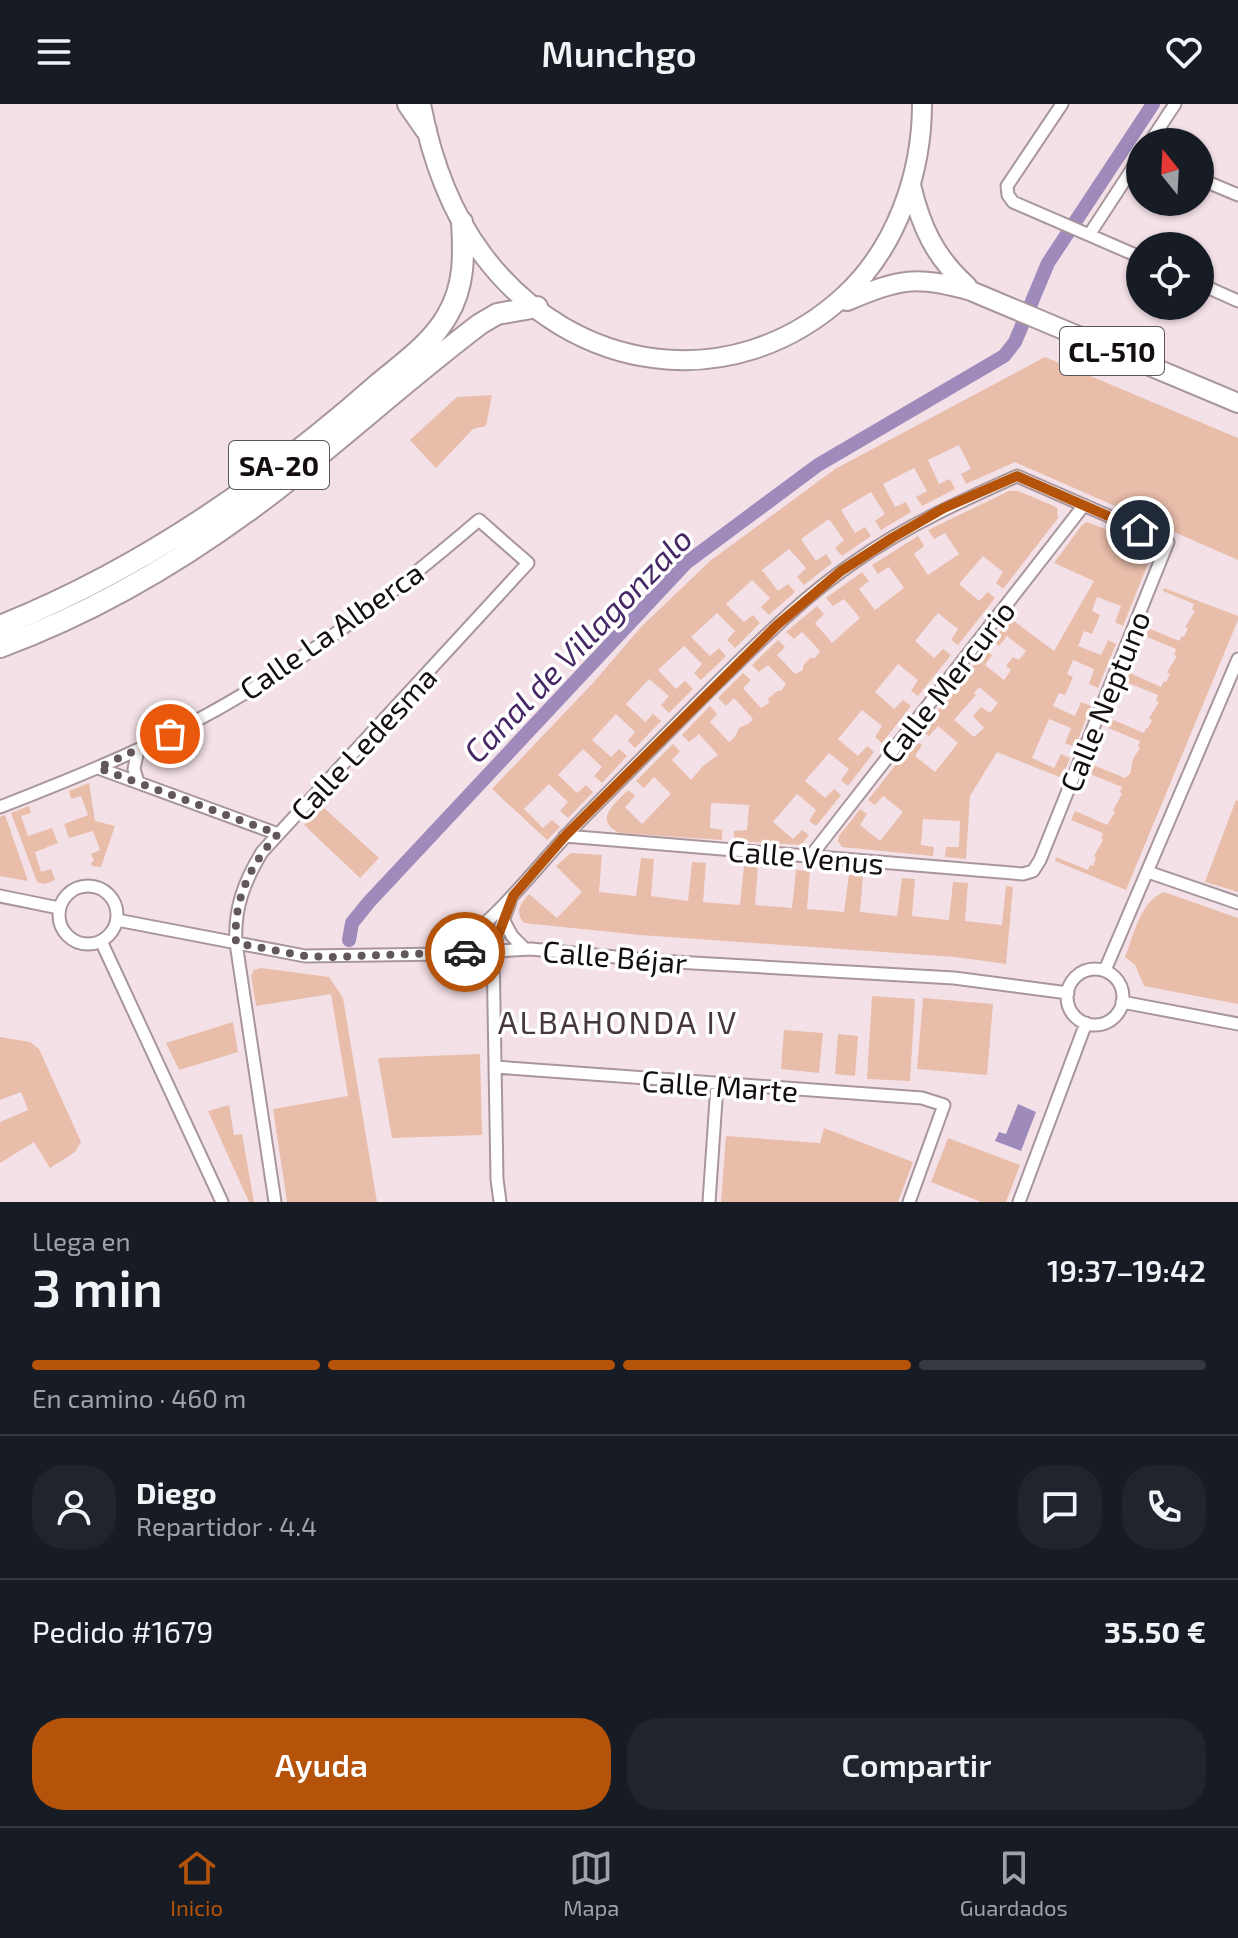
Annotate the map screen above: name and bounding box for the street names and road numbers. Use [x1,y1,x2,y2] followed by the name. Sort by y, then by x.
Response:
[1060,327,1164,375] road number: CL-510
[229,441,329,489] road number: SA-20
[232,553,430,707] street label: Calle La Alberca
[872,592,1022,770] street label: Calle Mercurio
[1051,605,1157,797] street label: Calle Neptuno
[283,659,443,827] street label: Calle Ledesma
[726,831,886,881] street label: Calle Venus
[541,932,689,980] street label: Calle Béjar
[641,1062,799,1108] street label: Calle Marte

